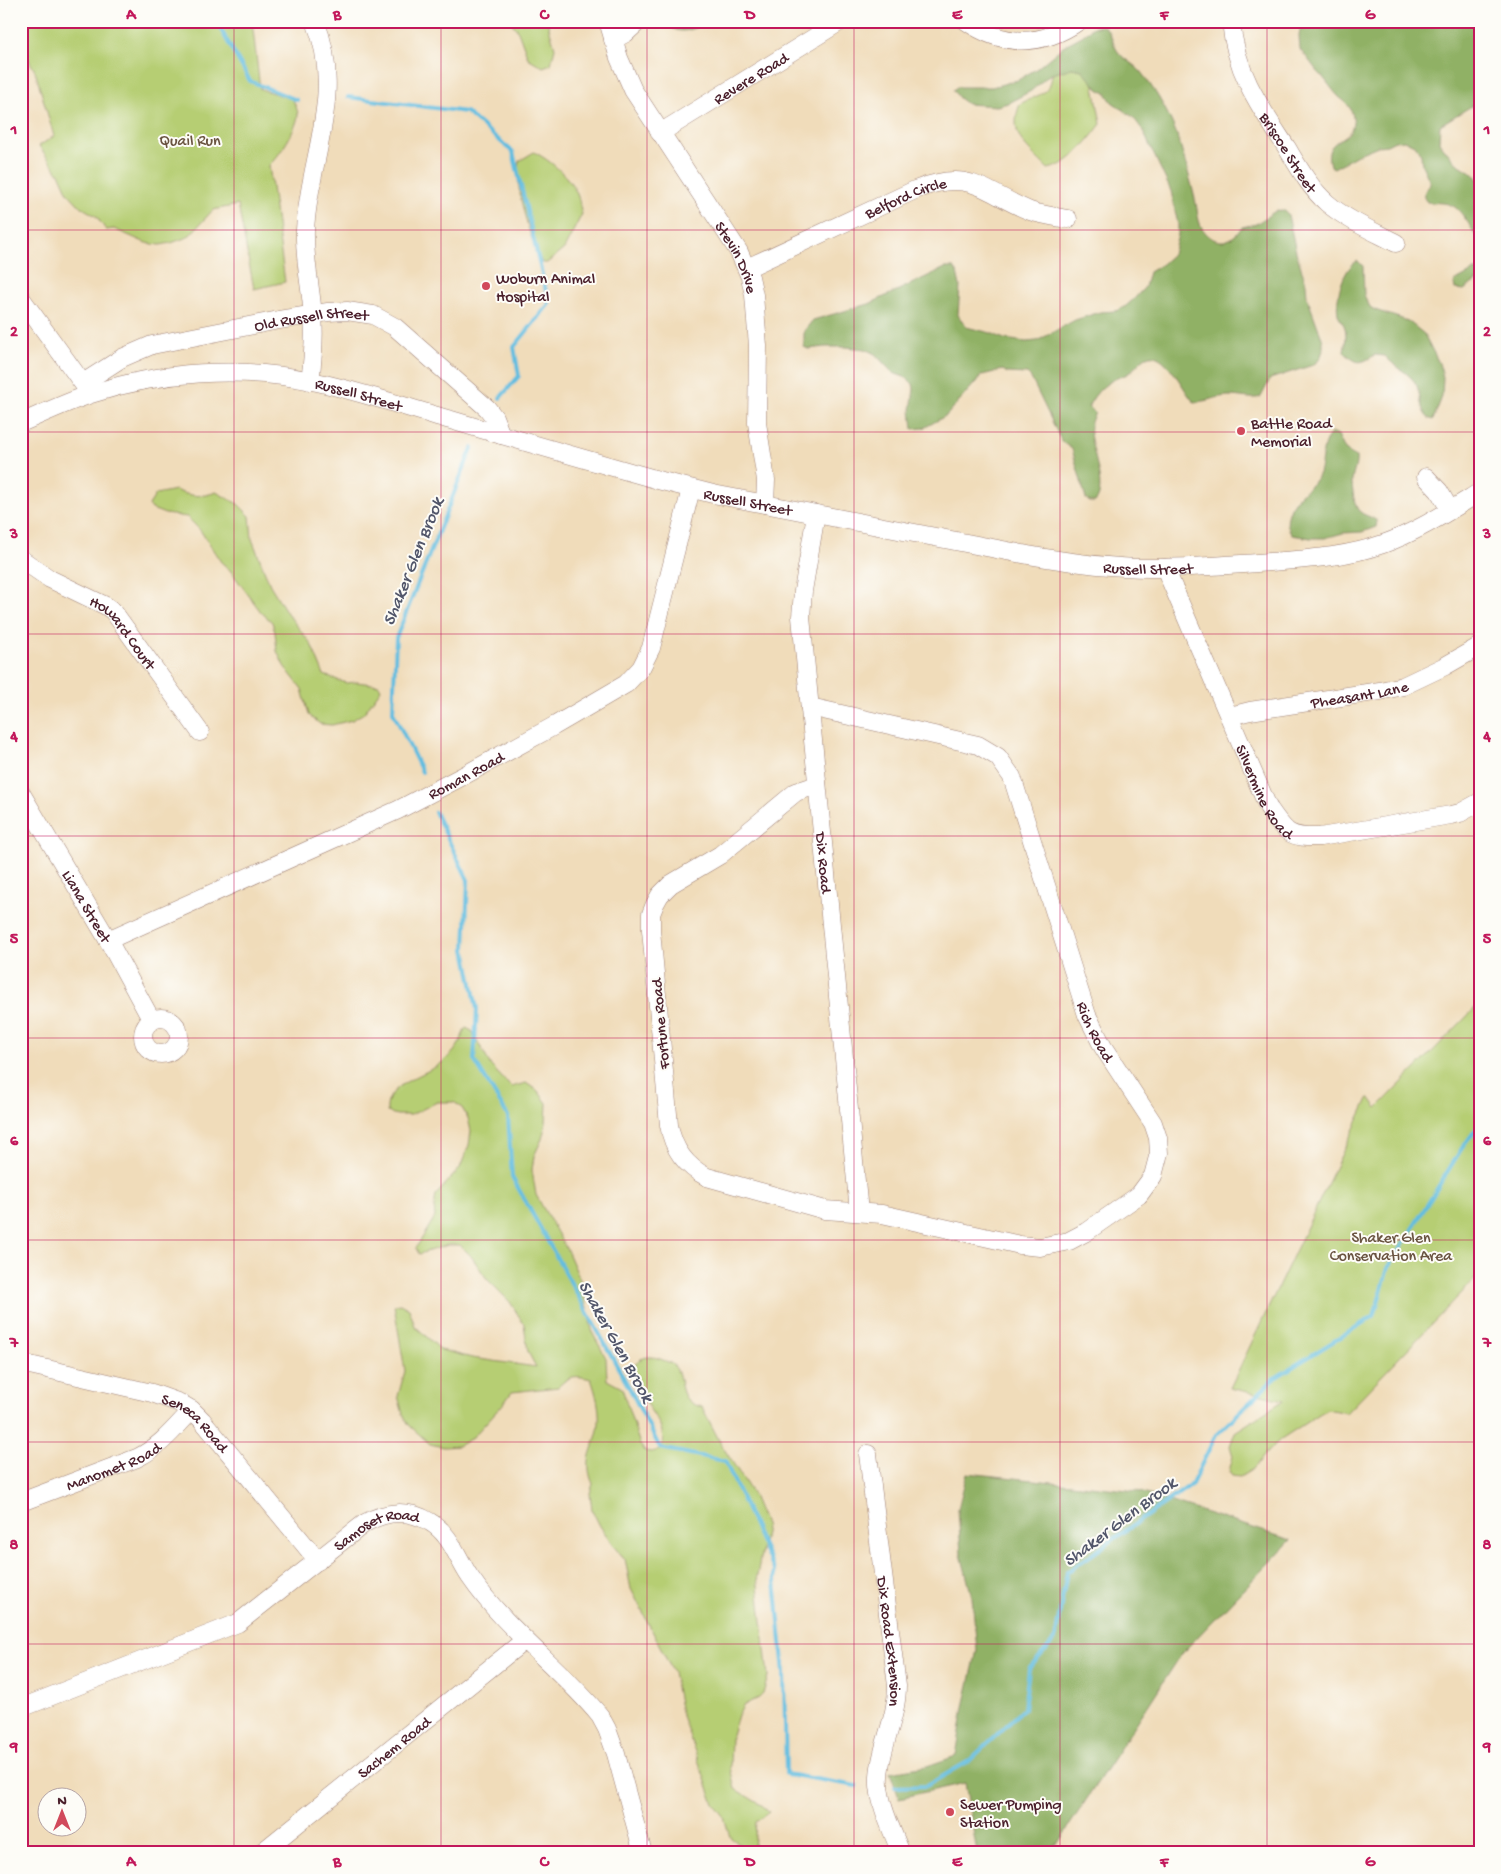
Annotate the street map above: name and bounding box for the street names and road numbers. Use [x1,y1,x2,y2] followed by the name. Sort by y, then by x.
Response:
[711,49,794,111] street label: Revere Road
[1253,109,1320,199] street label: Briscoe Street
[862,175,949,225] street label: Belford Circle
[709,219,760,296] street label: Stevin Drive
[253,305,371,338] street label: Old Russell Street
[313,376,405,418] street label: Russell Street
[701,486,795,522] street label: Russell Street
[1102,560,1195,581] street label: Russell Street
[85,593,159,676] street label: Howard Court
[1309,678,1413,715] street label: Pheasant Lane
[1229,742,1297,846] street label: Silvermine Road
[426,749,510,806] street label: Roman Road
[809,831,834,896] street label: Dix Road
[56,868,114,949] street label: Liana Street
[649,976,676,1071] street label: Fortune Road
[1070,1000,1117,1068] street label: Rich Road
[158,1391,232,1459] street label: Seneca Road
[64,1438,167,1497] street label: Manomet Road
[331,1507,423,1557] street label: Samoset Road
[870,1575,903,1708] street label: Dix Road Extension
[355,1713,437,1784] street label: Sachem Road

